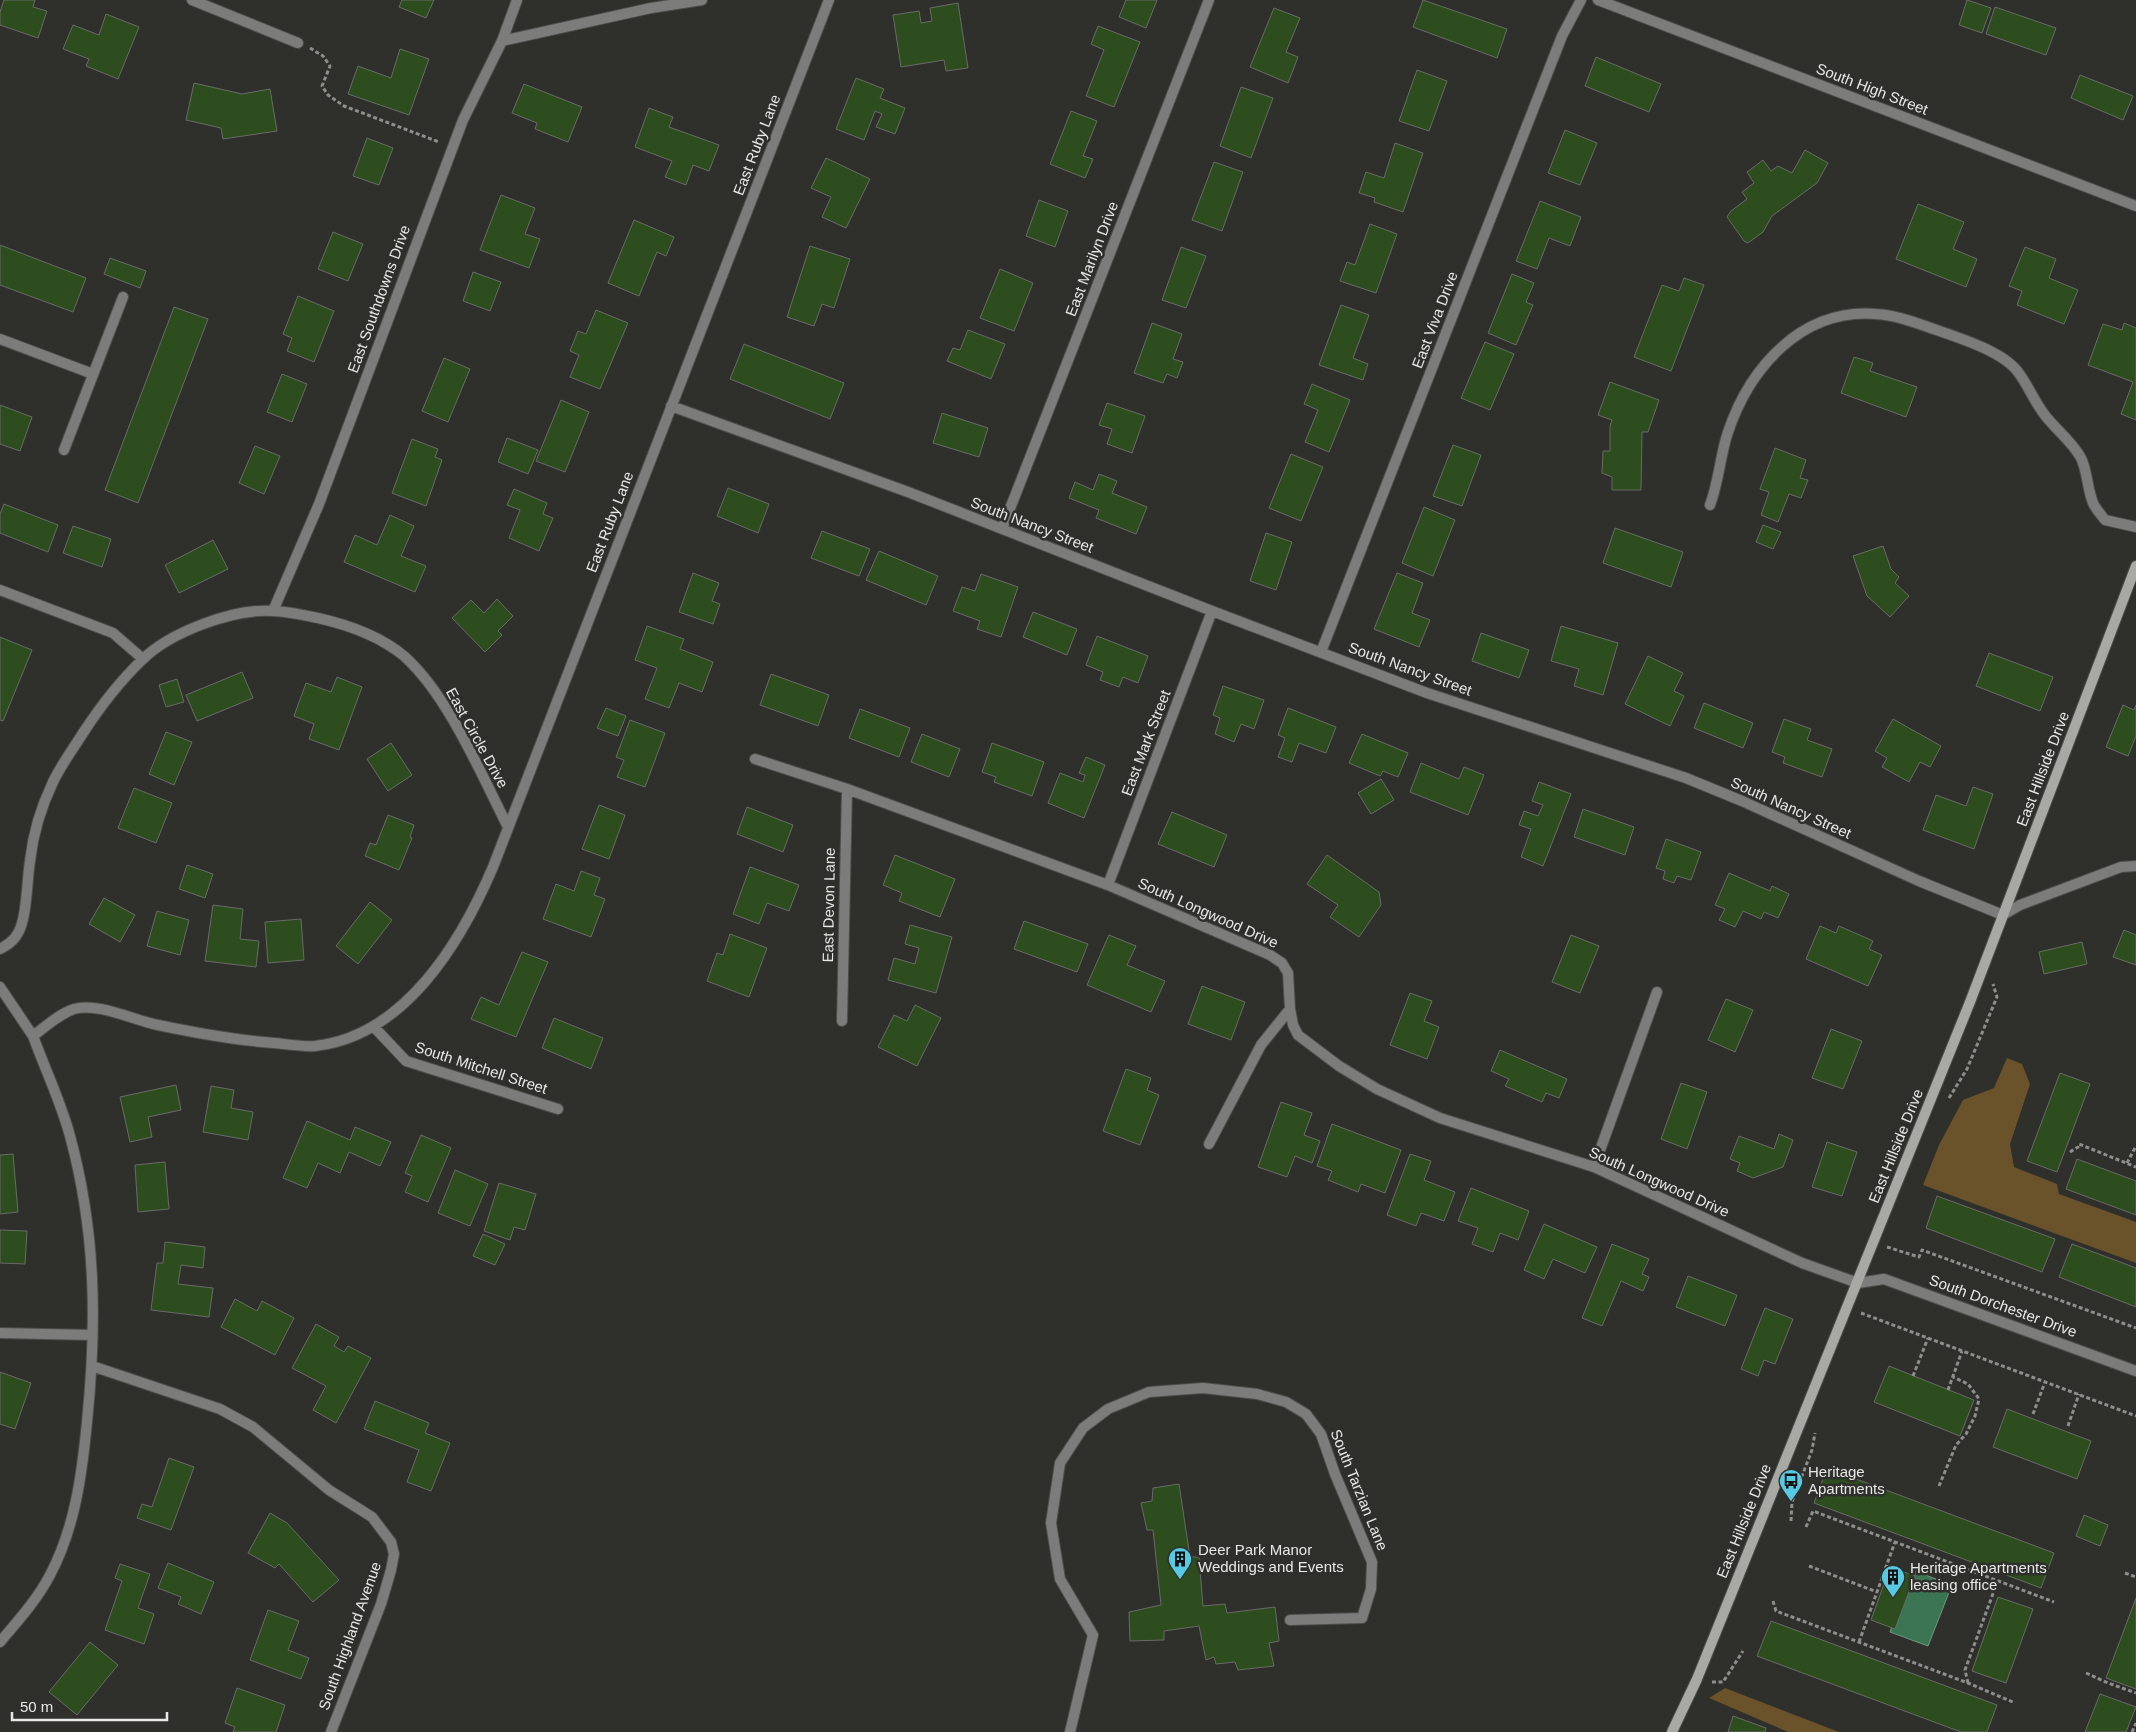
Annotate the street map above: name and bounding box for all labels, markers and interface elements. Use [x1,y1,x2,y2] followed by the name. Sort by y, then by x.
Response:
[1814,59,1931,118] street label: South High Street
[729,92,784,198] street label: East Ruby Lane
[1062,199,1121,319] street label: East Marilyn Drive
[344,223,413,375] street label: East Southdowns Drive
[1408,269,1461,371] street label: East Viva Drive
[582,469,637,575] street label: East Ruby Lane
[968,493,1097,556] street label: South Nancy Street
[1346,638,1475,699] street label: South Nancy Street
[443,685,512,791] street label: East Circle Drive
[1118,687,1174,798] street label: East Mark Street
[2013,709,2072,829] street label: East Hillside Drive
[1728,773,1855,842] street label: South Nancy Street
[819,847,838,963] street label: East Devon Lane
[1135,874,1281,951] street label: South Longwood Drive
[413,1038,550,1097] street label: South Mitchell Street
[1865,1086,1926,1205] street label: East Hillside Drive
[1586,1143,1732,1220] street label: South Longwood Drive
[1927,1271,2079,1340] street label: South Dorchester Drive
[1327,1427,1392,1553] street label: South Tarzian Lane
[1713,1461,1774,1580] street label: East Hillside Drive
[1808,1463,1885,1497] place label: Heritage Apartments
[1778,1468,1804,1502] bus stop icon: Heritage Apartments
[1198,1541,1344,1575] place label: Deer Park Manor Weddings and Events
[1167,1546,1193,1580] building icon: Deer Park Manor Weddings and Events
[315,1559,384,1712] street label: South Highland Avenue
[1910,1559,2047,1593] place label: Heritage Apartments leasing office
[1880,1564,1906,1598] building icon: Heritage Apartments leasing office
[12,1690,168,1722] scale bar
[20,1698,53,1715] text: 50 m

